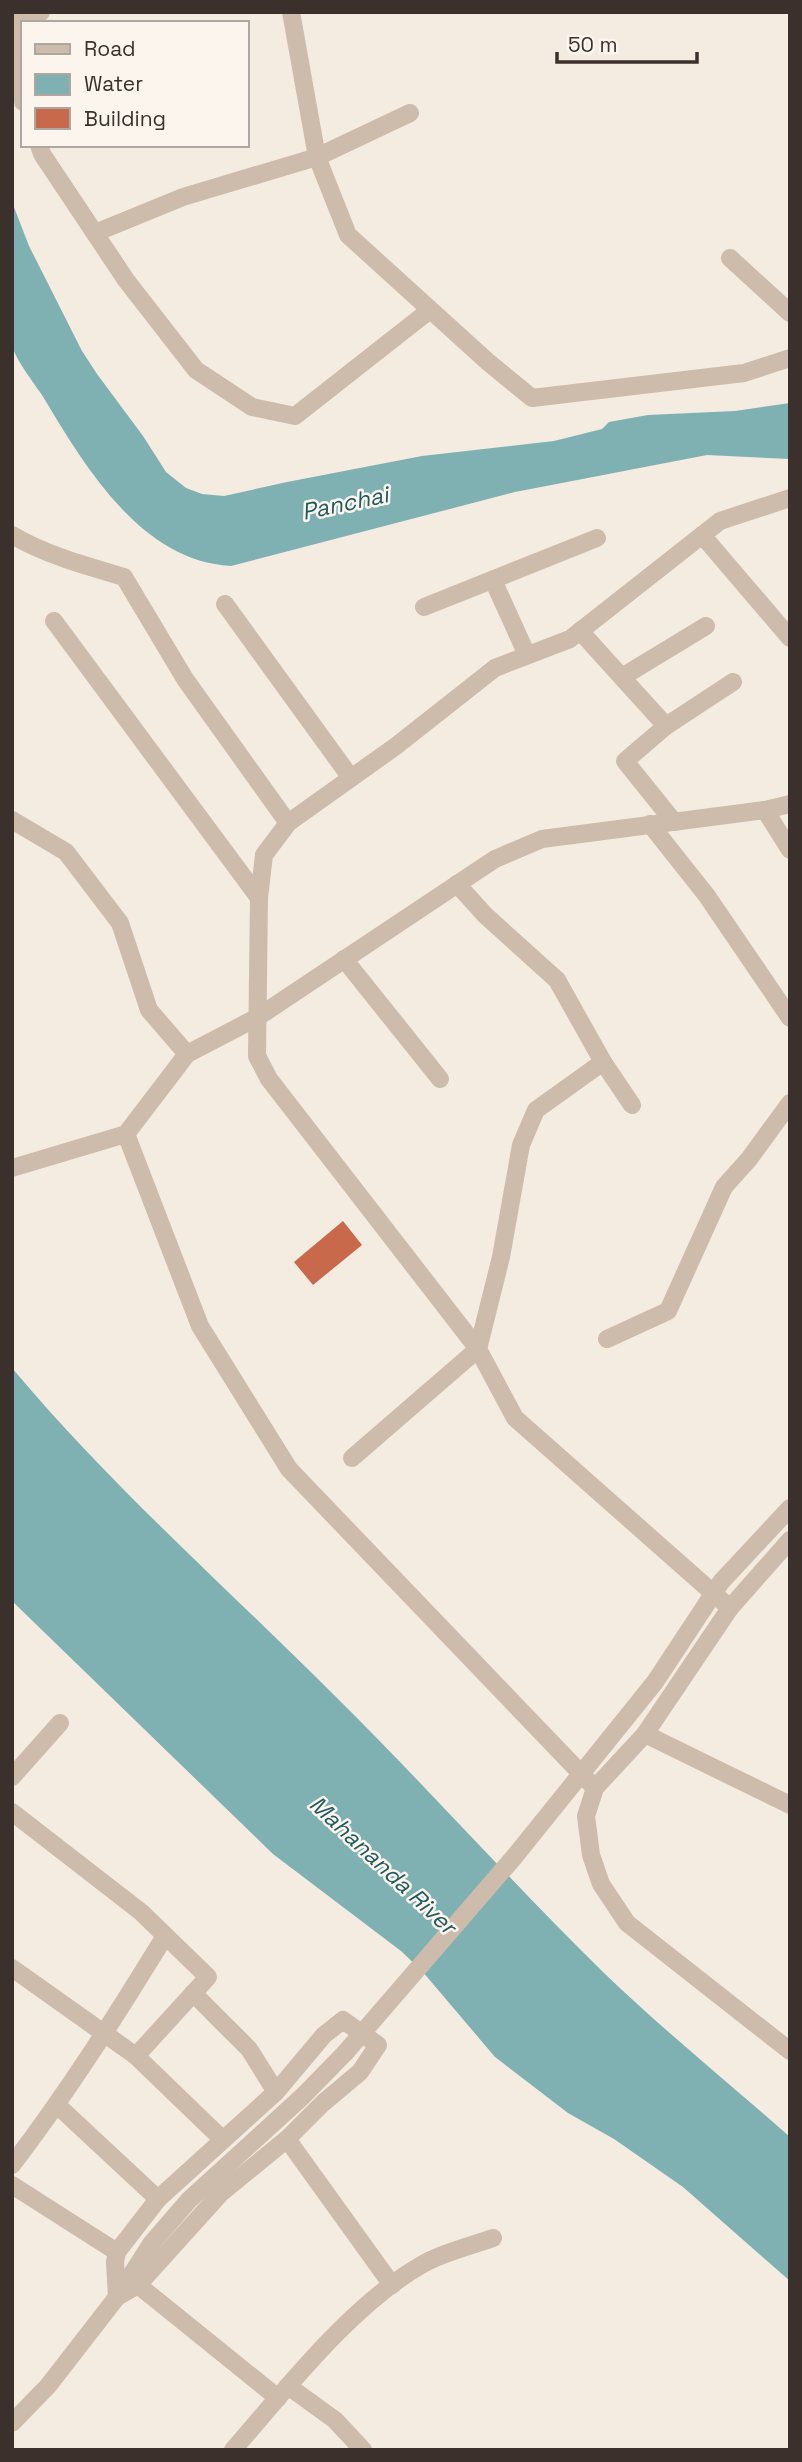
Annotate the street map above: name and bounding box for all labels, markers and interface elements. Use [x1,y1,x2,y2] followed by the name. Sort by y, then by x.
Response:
[21,21,248,147] legend
[557,21,697,65] scale bar
[568,31,618,58] text: 50 m
[84,35,136,62] text: Road
[84,70,143,97] text: Water
[84,105,166,132] text: Building
[299,479,393,527] water label: Panchai
[303,1789,464,1942] water label: Mahananda River

